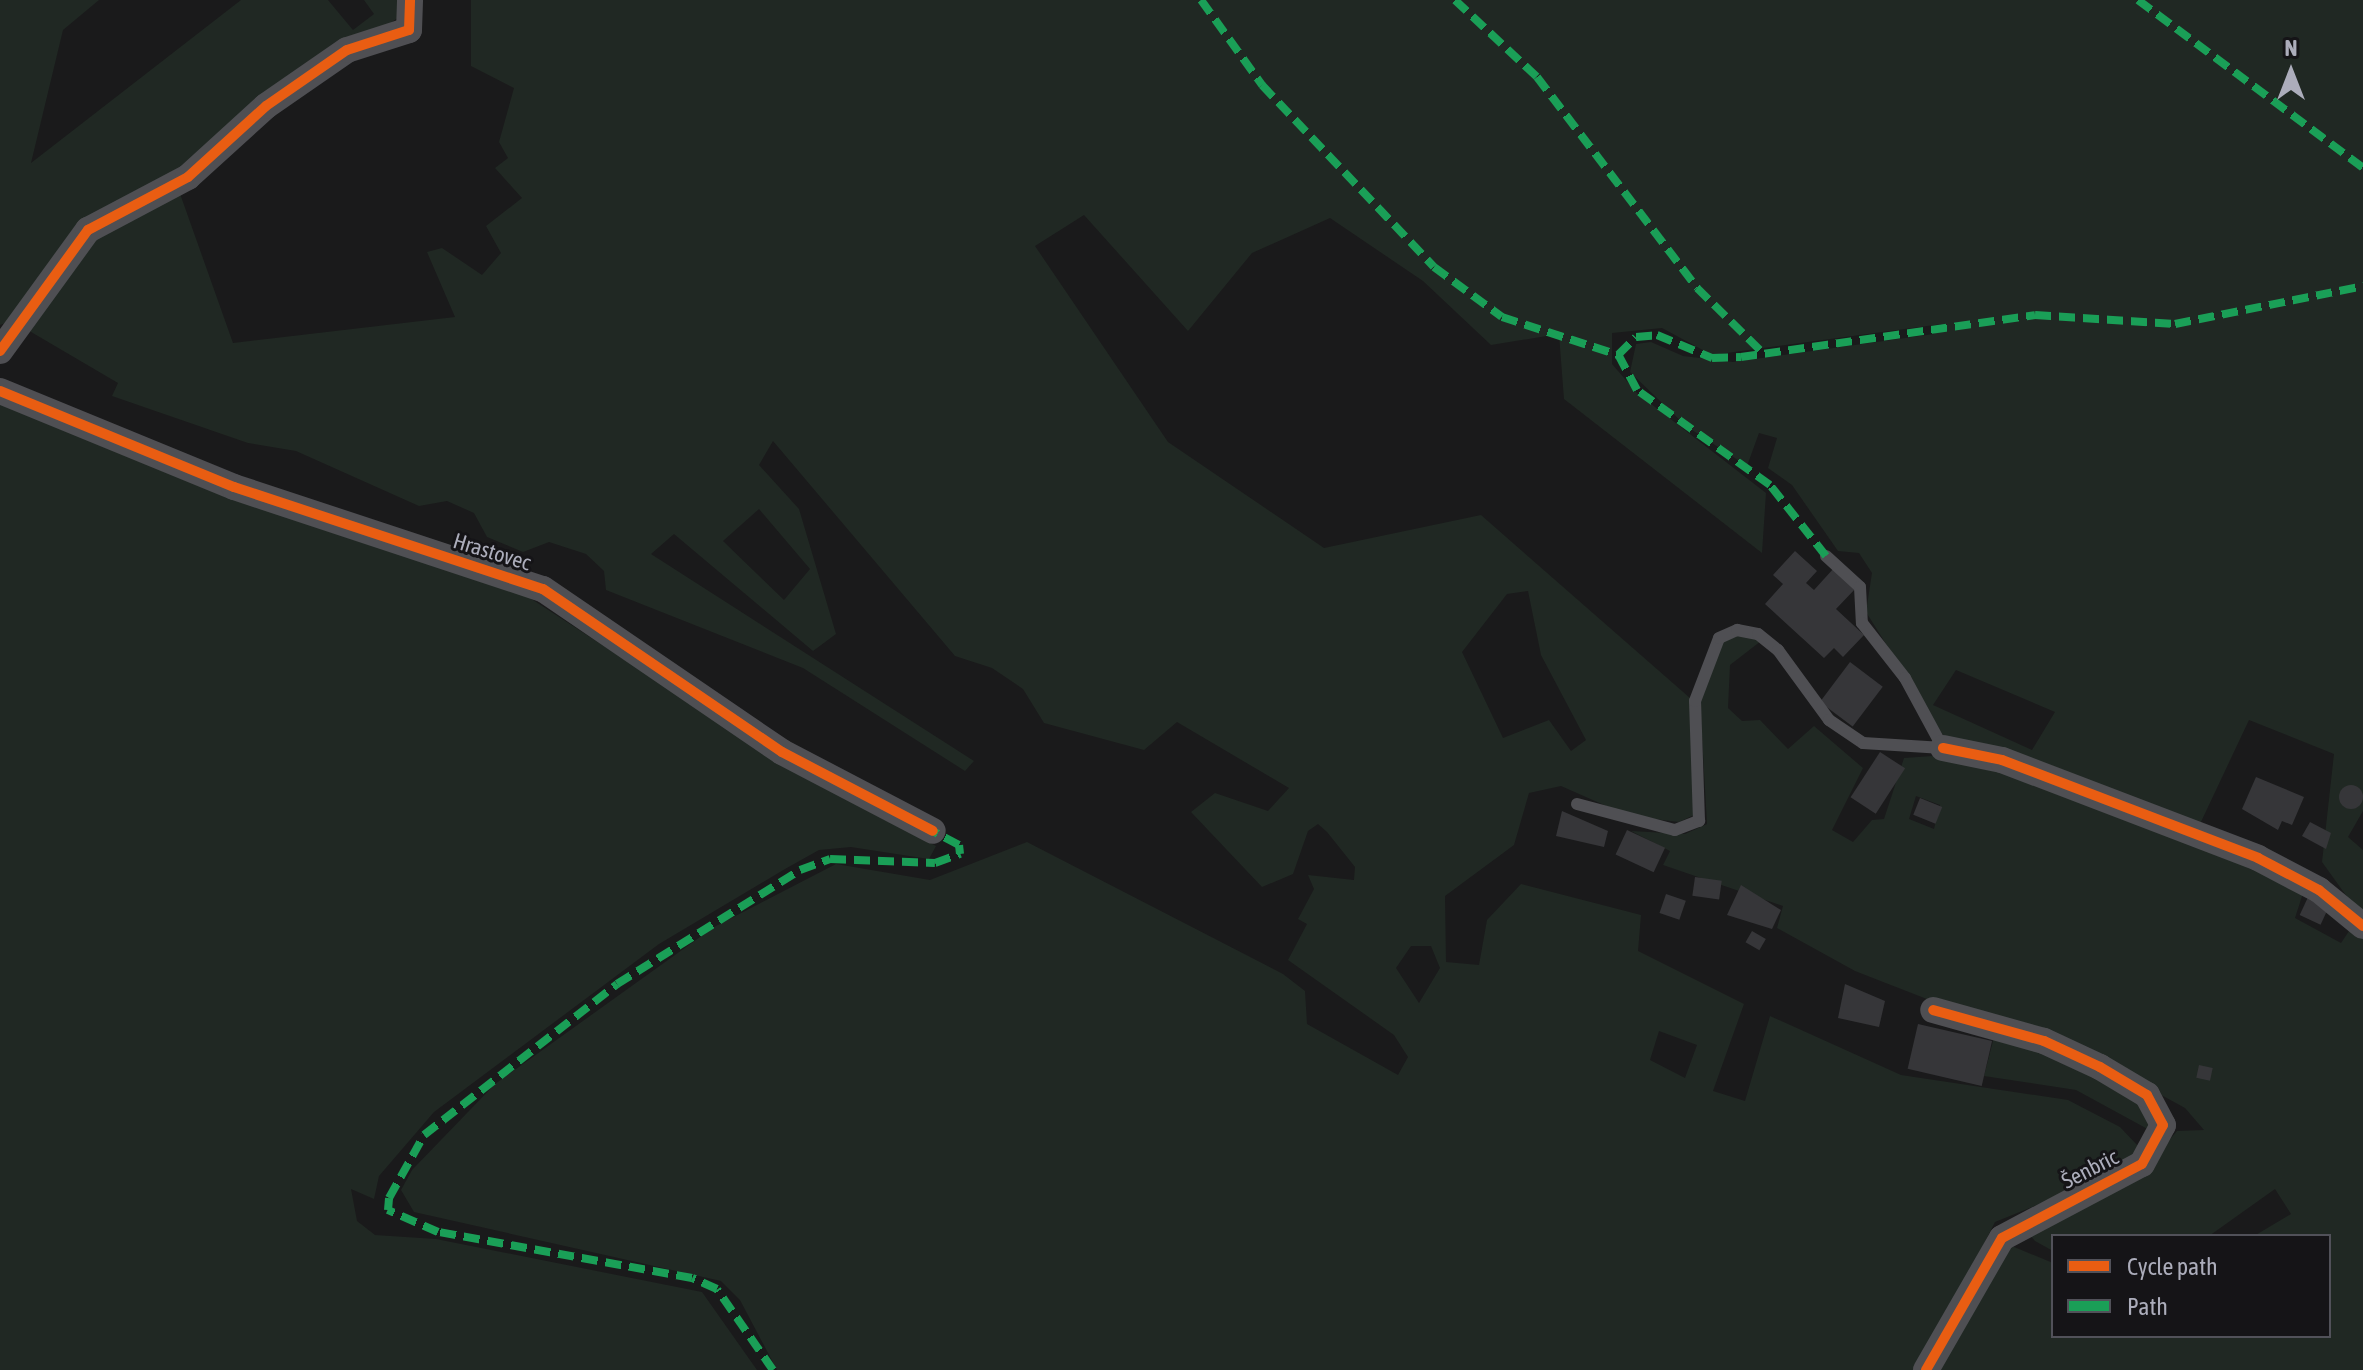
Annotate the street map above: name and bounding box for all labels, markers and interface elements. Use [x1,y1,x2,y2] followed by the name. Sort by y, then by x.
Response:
[2251,32,2331,112] north arrow
[2285,35,2297,61] text: N
[450,528,534,576] street label: Hrastovec
[2057,1144,2123,1194] street label: Šenbric
[2051,1234,2331,1338] legend
[2127,1253,2218,1280] text: Cycle path
[2127,1293,2168,1320] text: Path

